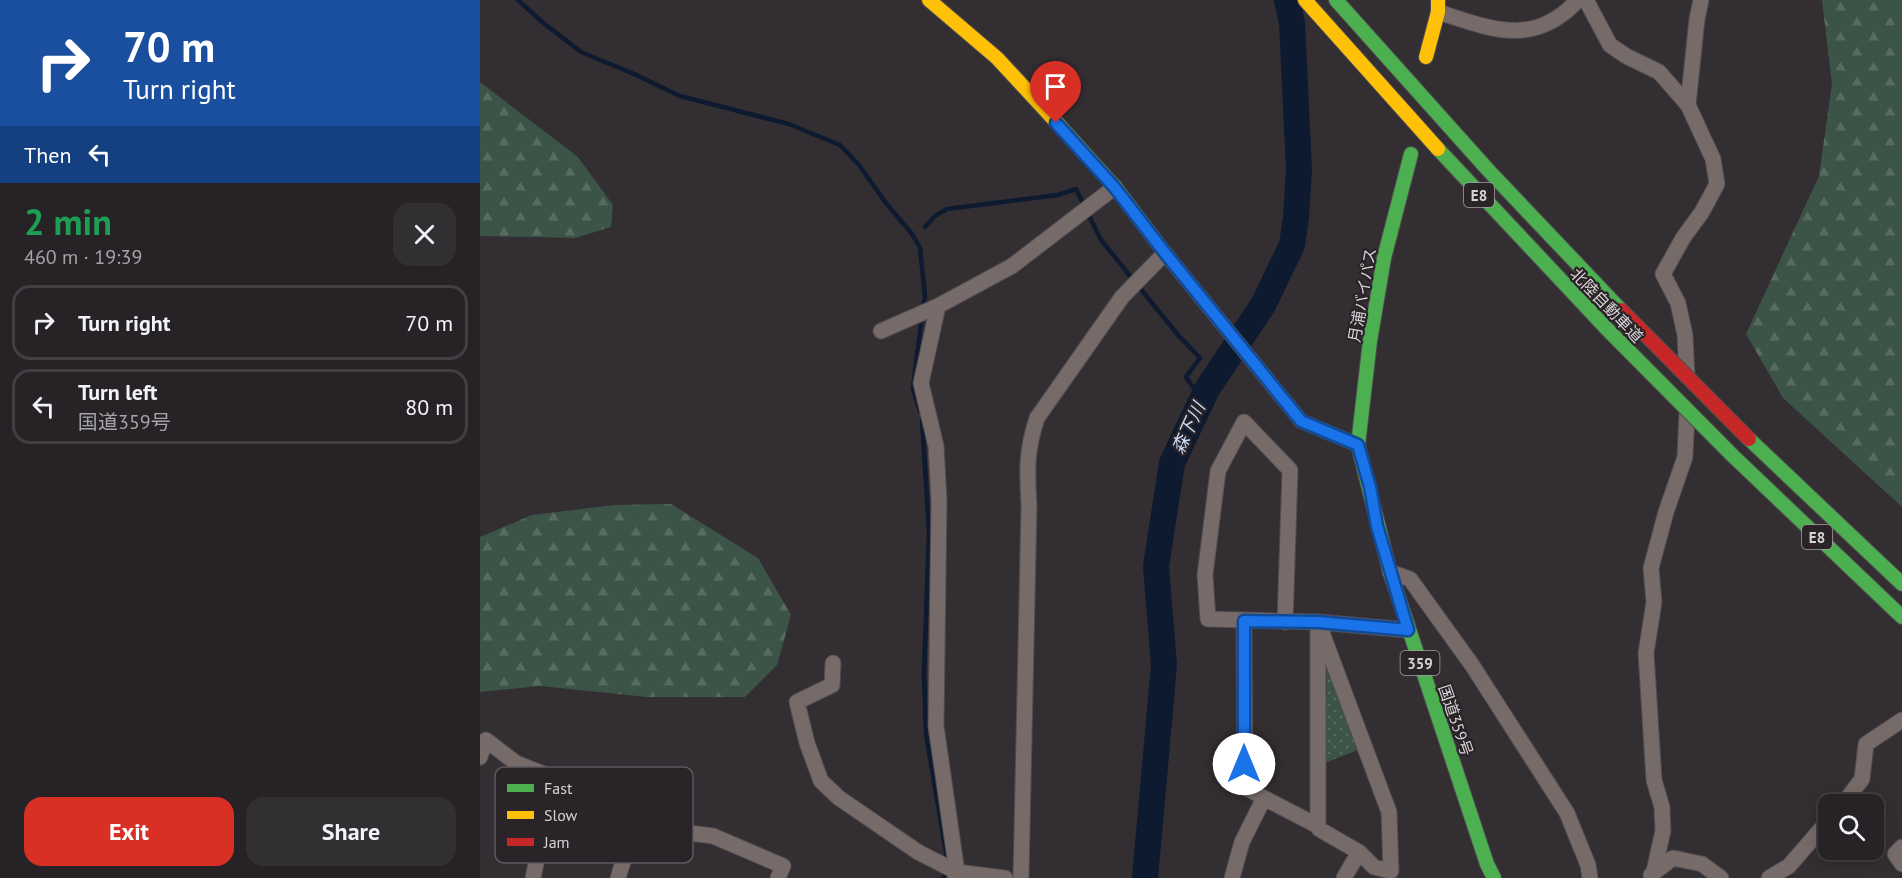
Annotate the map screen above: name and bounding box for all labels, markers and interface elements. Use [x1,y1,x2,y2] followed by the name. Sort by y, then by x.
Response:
[123,19,215,74] text: 70 m
[24,24,102,102] icon: right
[1030,61,1081,123] pin
[1039,70,1072,103] icon: arrive
[123,72,236,106] text: Turn right
[83,138,116,171] icon: left
[24,141,71,169] text: Then
[1464,183,1494,207] road number: E8
[24,198,112,245] text: 2 min
[393,203,456,266] button: close
[24,244,142,270] text: 460 m · 19:39
[1344,246,1380,344] street label: 月浦バイパス
[1566,264,1648,346] street label: 北陸自動車道
[27,306,60,339] icon: right
[78,309,170,337] text: Turn right
[405,309,453,337] text: 70 m
[78,378,158,406] text: Turn left
[27,390,60,423] icon: left
[405,393,453,421] text: 80 m
[1166,397,1211,457] water label: 森下川
[78,409,171,435] text: 国道359号
[1802,525,1832,549] road number: E8
[1400,651,1440,675] road number: 359
[1434,682,1478,758] street label: 国道359号
[1212,732,1276,796] position arrow
[495,767,693,863] legend
[544,778,573,798] text: Fast
[1818,794,1884,860] map controls
[1818,794,1884,860] button: search
[24,797,234,866] button: Exit
[246,797,456,866] button: Share
[544,805,578,825] text: Slow
[543,832,570,852] text: Jam

